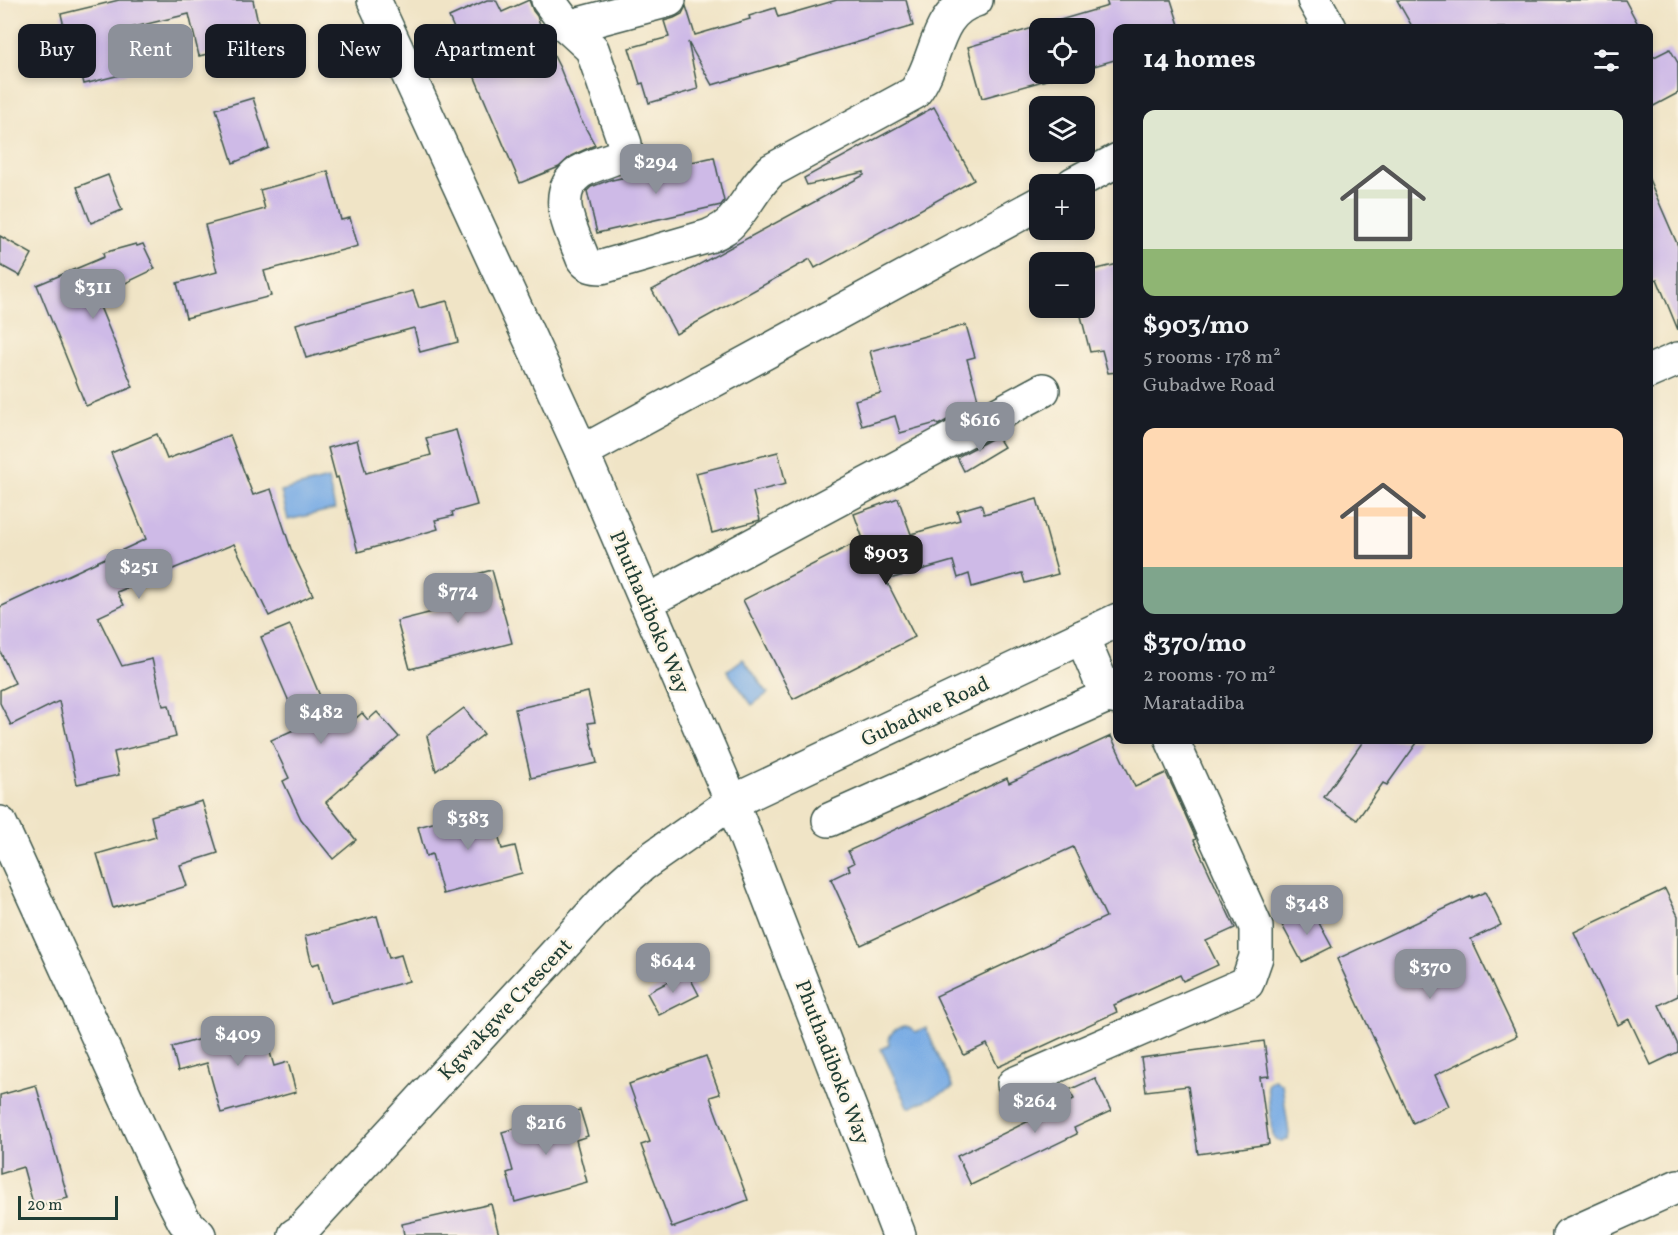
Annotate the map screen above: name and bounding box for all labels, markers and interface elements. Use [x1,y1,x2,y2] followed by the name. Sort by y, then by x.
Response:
[1029,18,1095,318] map controls
[1029,18,1095,84] button: locate
[18,24,96,78] chip: Buy
[108,24,193,78] chip: Rent
[205,24,306,78] chip: Filters
[318,24,402,78] chip: New
[414,24,557,78] chip: Apartment
[1143,42,1256,78] text: 14 homes
[1590,44,1623,77] icon: filters
[1029,96,1095,162] button: layers
[620,144,692,195] pin: $294
[634,149,678,177] text: $294
[1329,149,1437,257] icon: home
[1029,174,1095,240] button: +
[1029,252,1095,318] button: −
[57,269,129,320] pin: $311
[74,274,112,302] text: $311
[1143,308,1249,344] text: $903/mo
[1143,344,1281,372] text: 5 rooms · 178 m²
[1143,372,1275,400] text: Gubadwe Road
[944,402,1016,453] pin: $616
[959,407,1001,435] text: $616
[1329,467,1437,575] icon: home
[601,527,696,699] street label: Phuthadiboko Way
[850,535,922,586] pin: $903
[864,540,908,568] text: $903
[103,549,175,600] pin: $251
[119,554,159,582] text: $251
[422,573,494,624] pin: $774
[438,578,478,606] text: $774
[1143,626,1246,662] text: $370/mo
[1143,662,1276,690] text: 2 rooms · 70 m²
[857,670,995,755] street label: Gubadwe Road
[1143,690,1245,718] text: Maratadiba
[285,694,357,745] pin: $482
[299,699,343,727] text: $482
[432,800,504,851] pin: $383
[447,805,489,833] text: $383
[1271,885,1343,936] pin: $348
[1285,890,1329,918] text: $348
[432,933,580,1087] street label: Kgwakgwe Crescent
[637,943,709,994] pin: $644
[650,948,696,976] text: $644
[1394,949,1466,1000] pin: $370
[1409,954,1451,982] text: $370
[787,976,877,1150] street label: Phuthadiboko Way
[202,1016,274,1067] pin: $409
[215,1021,261,1049] text: $409
[999,1083,1071,1134] pin: $264
[1013,1088,1057,1116] text: $264
[510,1105,582,1156] pin: $216
[526,1110,566,1138] text: $216
[18,1193,118,1220] scale bar
[27,1195,62,1217] text: 20 m

